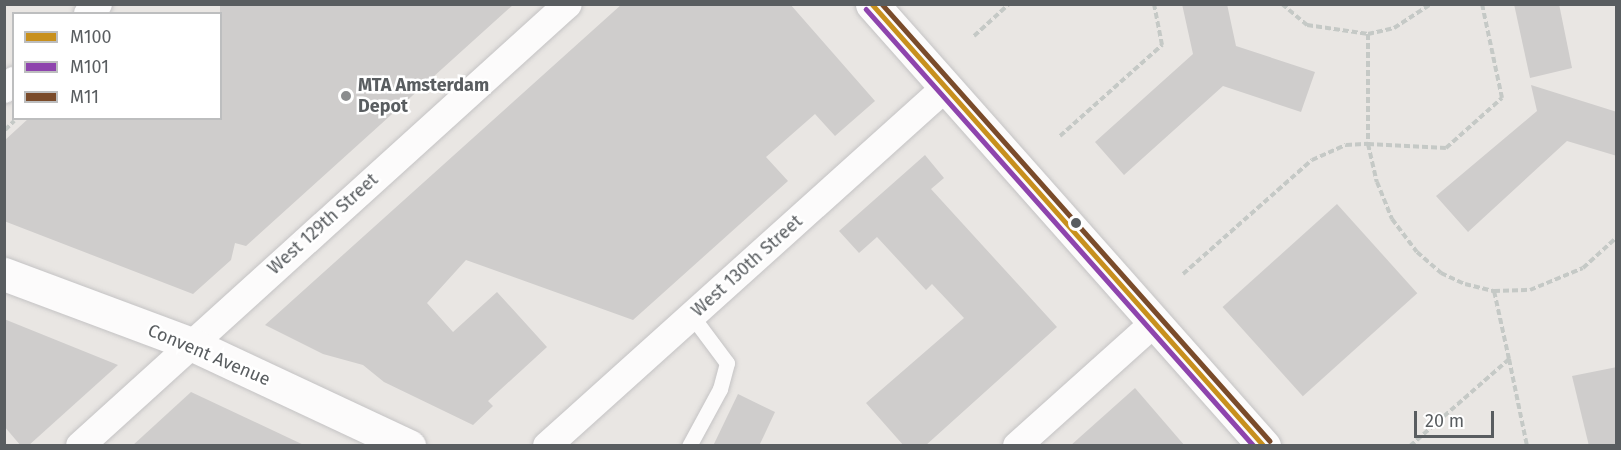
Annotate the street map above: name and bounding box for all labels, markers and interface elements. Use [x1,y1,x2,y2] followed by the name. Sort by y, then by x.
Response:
[12,12,222,120] legend
[70,26,112,48] text: M100
[70,56,109,78] text: M101
[358,75,489,118] place label: MTA Amsterdam Depot
[70,86,99,108] text: M11
[339,89,353,103] marker: MTA Amsterdam Depot
[263,169,383,279] street label: West 129th Street
[687,211,807,321] street label: West 130th Street
[1070,217,1082,229] unlabelled marker
[145,320,273,390] street label: Convent Avenue
[1417,399,1496,437] scale bar
[1425,410,1464,432] text: 20 m

